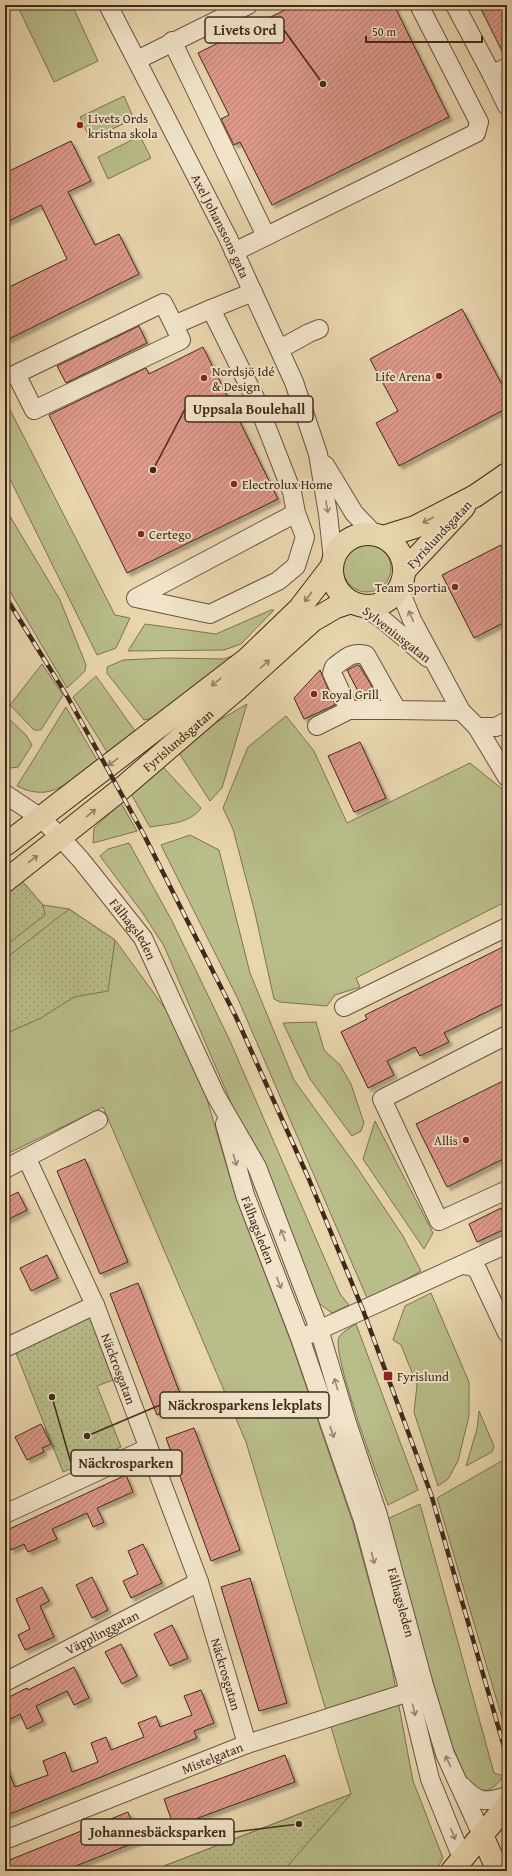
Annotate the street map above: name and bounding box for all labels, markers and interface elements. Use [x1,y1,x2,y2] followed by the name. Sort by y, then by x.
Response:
[205,17,284,43] callout: Livets Ord
[366,18,482,44] scale bar
[214,20,276,40] text: Livets Ord
[372,23,396,40] text: 50 m
[88,109,158,143] place label: Livets Ords kristna skola
[75,120,85,130] marker: Livets Ords kristna skola
[187,171,254,282] street label: Axel Johanssons gata
[212,362,275,396] place label: Nordsjö Idé & Design
[375,367,432,386] place label: Life Arena
[434,371,444,381] marker: Life Arena
[199,373,209,383] marker: Nordsjö Idé & Design
[185,396,313,422] callout: Uppsala Boulehall
[193,399,306,419] text: Uppsala Boulehall
[242,475,333,494] place label: Electrolux Home
[229,479,239,489] marker: Electrolux Home
[403,495,477,573] street label: Fyrislundsgatan
[323,500,331,513] one-way arrow
[422,517,434,524] one-way arrow
[149,525,192,544] place label: Certego
[136,529,146,539] marker: Certego
[375,578,448,597] place label: Team Sportia
[450,582,460,592] marker: Team Sportia
[304,591,312,602] one-way arrow
[358,602,436,668] street label: Sylveniusgatan
[407,611,414,623] one-way arrow
[260,659,270,669] one-way arrow
[211,678,222,687] one-way arrow
[322,685,379,704] place label: Royal Grill
[309,689,319,699] marker: Royal Grill
[139,704,218,776] street label: Fyrislundsgatan
[108,758,119,766] one-way arrow
[86,809,96,818] one-way arrow
[27,855,38,863] one-way arrow
[105,894,161,963] street label: Fålhagsleden
[434,1131,458,1150] place label: Allis
[461,1135,471,1145] marker: Allis
[232,1154,239,1167] one-way arrow
[236,1193,280,1267] street label: Fålhagsleden
[279,1230,287,1242] one-way arrow
[275,1276,283,1288] one-way arrow
[96,1331,141,1408] street label: Näckrosgatan
[397,1367,449,1386] place label: Fyrislund
[382,1370,394,1382] marker: Fyrislund
[332,1378,339,1391] one-way arrow
[160,1392,329,1418] callout: Näckrosparkens lekplats
[168,1395,322,1415] text: Näckrosparkens lekplats
[328,1425,336,1437] one-way arrow
[71,1450,182,1476] callout: Näckrosparken
[79,1453,174,1473] text: Näckrosparken
[370,1551,377,1564] one-way arrow
[383,1565,420,1640] street label: Fålhagsleden
[62,1605,143,1659] street label: Väpplinggatan
[206,1636,246,1713] street label: Näckrosgatan
[410,1704,418,1717] one-way arrow
[179,1737,247,1779] street label: Mistelgatan
[444,1755,451,1767] one-way arrow
[81,1819,234,1845] callout: Johannesbäcksparken
[88,1822,227,1842] text: Johannesbäcksparken
[449,1828,457,1840] one-way arrow

